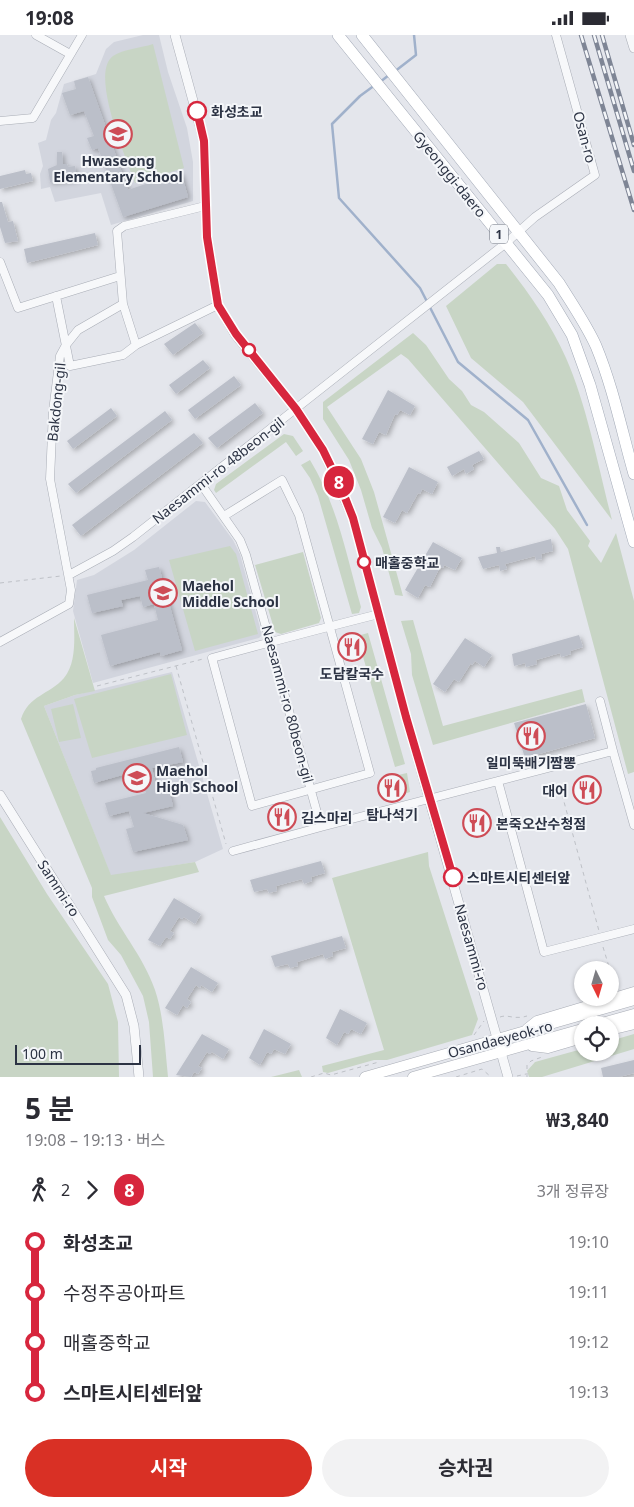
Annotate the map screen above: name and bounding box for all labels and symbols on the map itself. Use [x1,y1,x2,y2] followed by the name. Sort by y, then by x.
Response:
[187,101,207,121] marker: 화성초교
[211,102,263,121] place label: 화성초교
[569,109,601,165] street label: Osan-ro
[103,119,133,149] school or university icon: Hwaseong Elementary School
[409,127,491,221] street label: Gyeonggi-daero
[53,151,183,186] place label: Hwaseong Elementary School
[490,225,508,243] road number: 1
[242,343,256,357] unlabelled marker
[42,362,70,442] street label: Bakdong-gil
[148,412,288,528] street label: Naesammi-ro 48beon-gil
[323,466,355,498] line badge: 8
[375,553,440,572] place label: 매홀중학교
[357,555,371,569] marker: 매홀중학교
[182,576,279,611] place label: Maehol Middle School
[148,578,178,608] school or university icon: Maehol Middle School
[258,623,318,785] street label: Naesammi-ro 80beon-gil
[337,632,367,662] restaurant icon: 도담칼국수
[320,664,384,683] place label: 도담칼국수
[516,721,546,751] restaurant icon: 일미뚝배기짬뽕
[486,753,576,772] place label: 일미뚝배기짬뽕
[156,761,238,796] place label: Maehol High School
[122,763,152,793] school or university icon: Maehol High School
[377,773,407,803] restaurant icon: 탐나석기
[572,775,602,805] restaurant icon: 대어
[542,781,568,800] place label: 대어
[267,802,297,832] restaurant icon: 김스마리
[366,805,418,824] place label: 탐나석기
[301,808,353,827] place label: 김스마리
[462,808,492,838] restaurant icon: 본죽오산수청점
[496,814,586,833] place label: 본죽오산수청점
[34,856,84,920] street label: Sammi-ro
[443,867,463,887] marker: 스마트시티센터앞
[467,868,570,887] place label: 스마트시티센터앞
[451,901,493,993] street label: Naesammi-ro
[574,961,619,1006] north arrow
[446,1016,554,1062] street label: Osandaeyeok-ro
[15,1042,141,1065] scale bar

